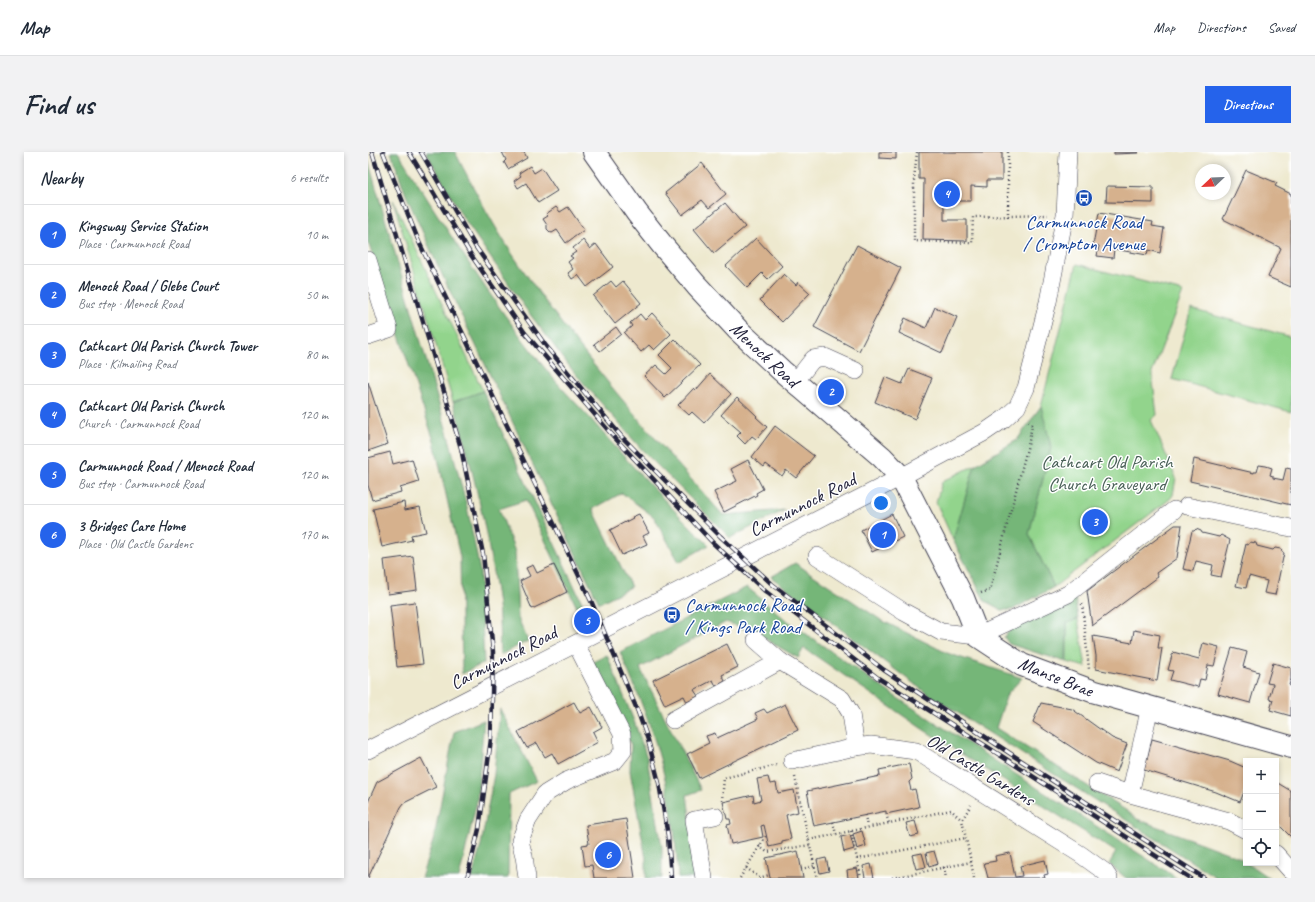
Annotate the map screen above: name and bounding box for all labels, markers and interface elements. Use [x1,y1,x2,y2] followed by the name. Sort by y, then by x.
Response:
[20,16,50,40] text: Map
[1154,19,1175,36] text: Map
[1197,19,1246,36] text: Directions
[1268,19,1295,36] text: Saved
[1205,86,1291,123] button: Directions
[24,87,94,122] text: Find us
[1195,164,1231,200] north arrow
[40,168,83,189] text: Nearby
[290,170,328,186] text: 6 results
[934,179,960,209] pin: 4
[1074,188,1094,208] bus stop icon: Carmunnock Road / Crompton Avenue
[1023,210,1147,256] place label: Carmunnock Road / Crompton Avenue
[78,217,208,236] text: Kingsway Service Station
[50,227,56,243] text: 1
[306,227,328,243] text: 10 m
[78,236,189,252] text: Place · Carmunnock Road
[78,277,219,296] text: Menock Road / Glebe Court
[50,287,56,303] text: 2
[306,287,328,303] text: 50 m
[78,296,183,312] text: Bus stop · Menock Road
[725,317,806,395] street label: Menock Road
[78,337,257,356] text: Cathcart Old Parish Church Tower
[50,347,56,363] text: 3
[306,347,328,363] text: 80 m
[78,356,177,372] text: Place · Kilmailing Road
[818,377,844,407] pin: 2
[78,397,224,416] text: Cathcart Old Parish Church
[50,407,56,423] text: 4
[300,407,328,423] text: 120 m
[78,416,199,432] text: Church · Carmunnock Road
[1041,450,1174,496] park label: Cathcart Old Parish Church Graveyard
[78,457,253,476] text: Carmunnock Road / Menock Road
[745,466,863,542] street label: Carmunnock Road
[50,467,56,483] text: 5
[300,467,328,483] text: 120 m
[78,476,204,492] text: Bus stop · Carmunnock Road
[871,493,891,513] your location
[1082,507,1108,537] pin: 3
[78,517,185,536] text: 3 Bridges Care Home
[870,520,896,550] pin: 1
[50,527,56,543] text: 6
[300,527,328,543] text: 170 m
[78,536,193,552] text: Place · Old Castle Gardens
[685,593,805,639] place label: Carmunnock Road / Kings Park Road
[662,605,682,625] bus stop icon: Carmunnock Road / Kings Park Road
[574,606,600,636] pin: 5
[446,619,564,695] street label: Carmunnock Road
[1015,651,1098,703] street label: Manse Brae
[922,728,1040,812] street label: Old Castle Gardens
[1243,758,1279,866] map controls
[1243,758,1279,794] button: +
[1243,794,1279,830] button: −
[1243,830,1279,866] button: locate
[595,840,621,870] pin: 6

